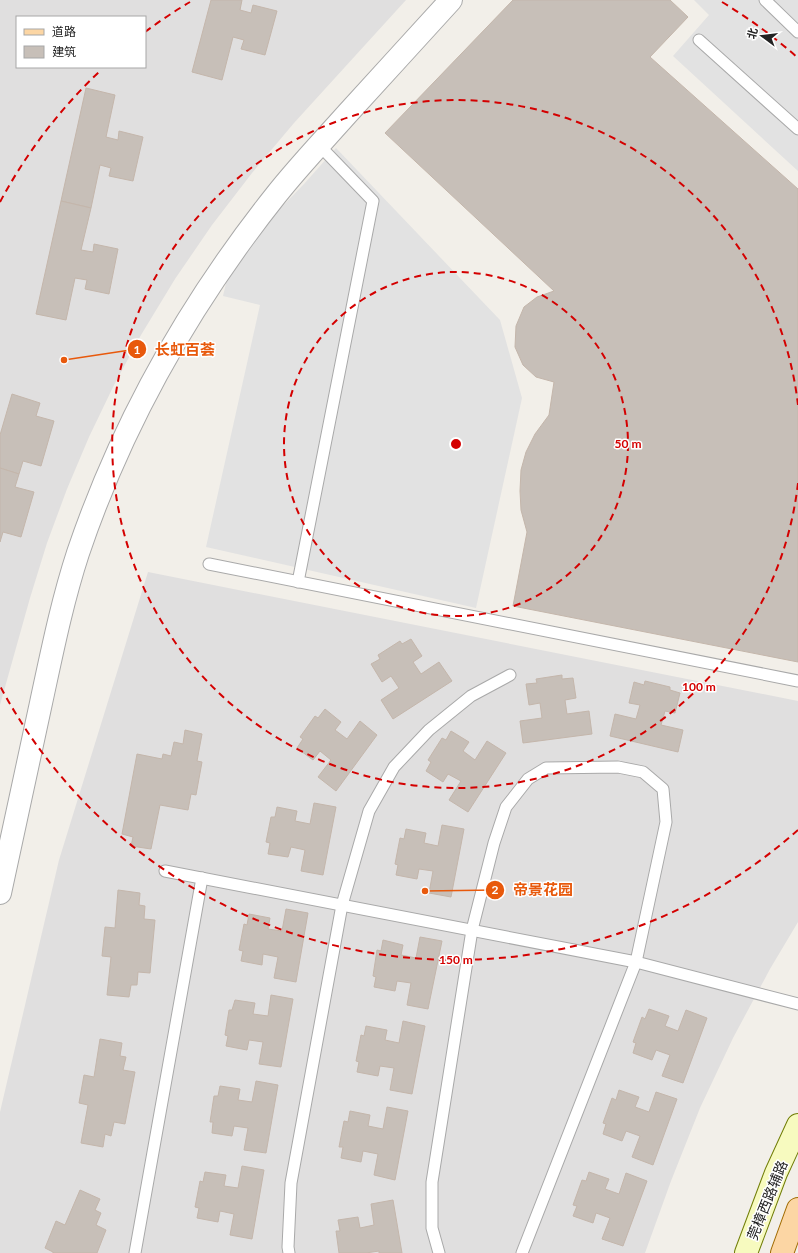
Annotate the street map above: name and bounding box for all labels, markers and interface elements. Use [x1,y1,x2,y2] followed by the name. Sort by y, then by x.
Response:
[16,16,146,68] legend
[742,16,782,56] north arrow
[52,24,76,39] text: 道路
[744,26,760,40] text: 北
[52,44,76,59] text: 建筑
[127,336,223,363] callout: 长虹百荟
[155,340,215,358] text: 长虹百荟
[134,342,141,357] text: 1
[615,436,641,451] text: 50 m
[449,437,463,451] centre of rings
[682,679,716,694] text: 100 m
[485,876,581,903] callout: 帝景花园
[513,880,573,898] text: 帝景花园
[492,882,499,897] text: 2
[439,952,473,967] text: 150 m
[743,1158,791,1242] street label: 莞樟西路辅路

